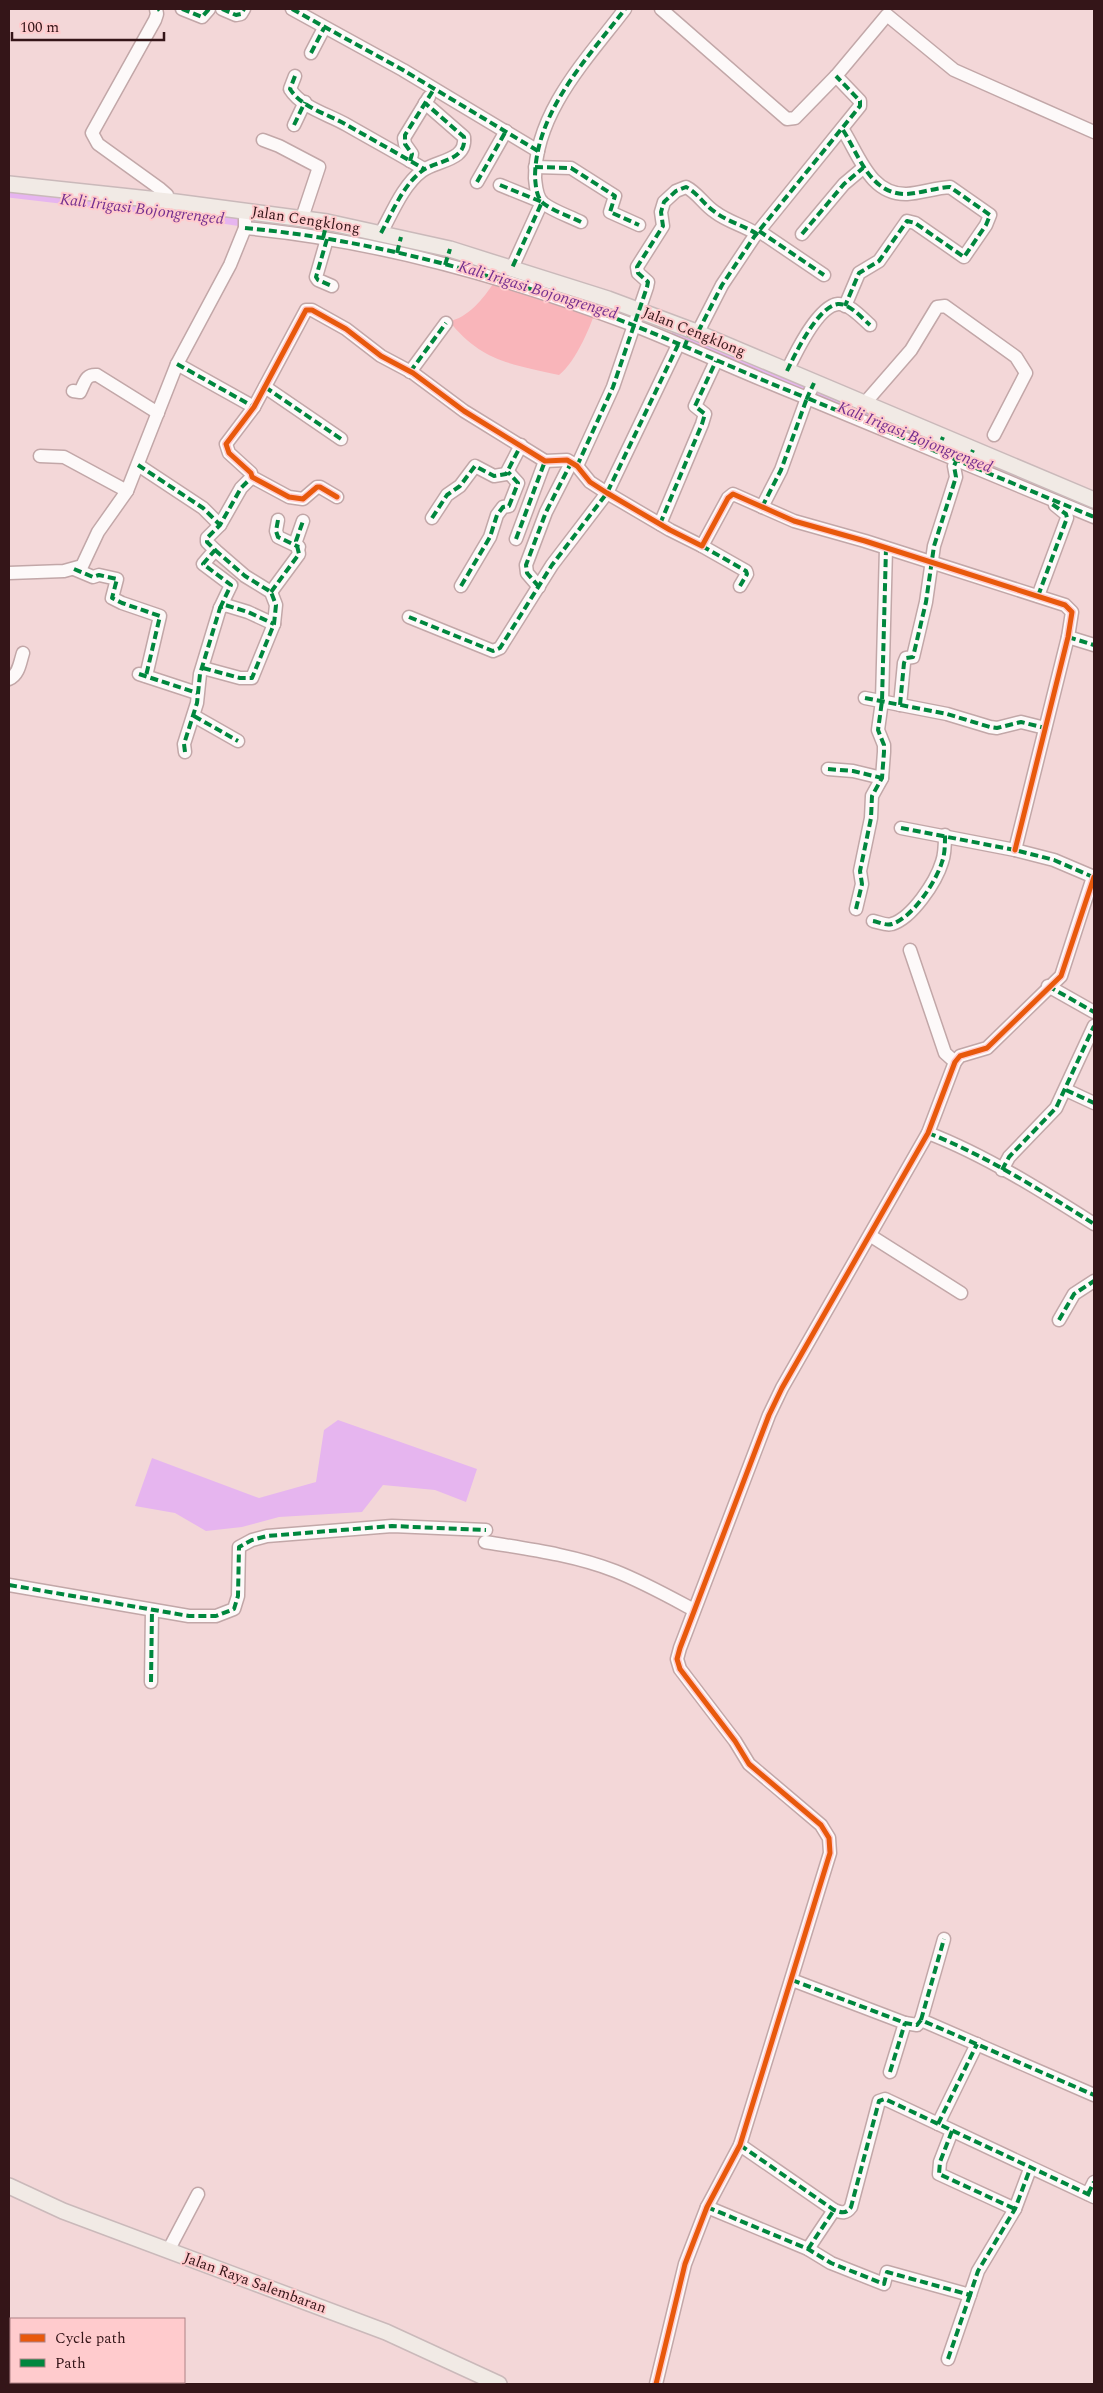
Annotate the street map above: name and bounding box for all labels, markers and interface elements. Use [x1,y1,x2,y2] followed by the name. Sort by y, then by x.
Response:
[12,10,165,42] scale bar
[20,16,59,39] text: 100 m
[59,187,225,231] water label: Kali Irigasi Bojongrenged
[250,200,362,240] street label: Jalan Cengklong
[455,254,621,326] water label: Kali Irigasi Bojongrenged
[639,301,749,363] street label: Jalan Cengklong
[834,395,996,479] water label: Kali Irigasi Bojongrenged
[180,2246,330,2320] street label: Jalan Raya Salembaran
[10,2318,185,2383] legend
[55,2327,126,2350] text: Cycle path
[55,2352,86,2375] text: Path

